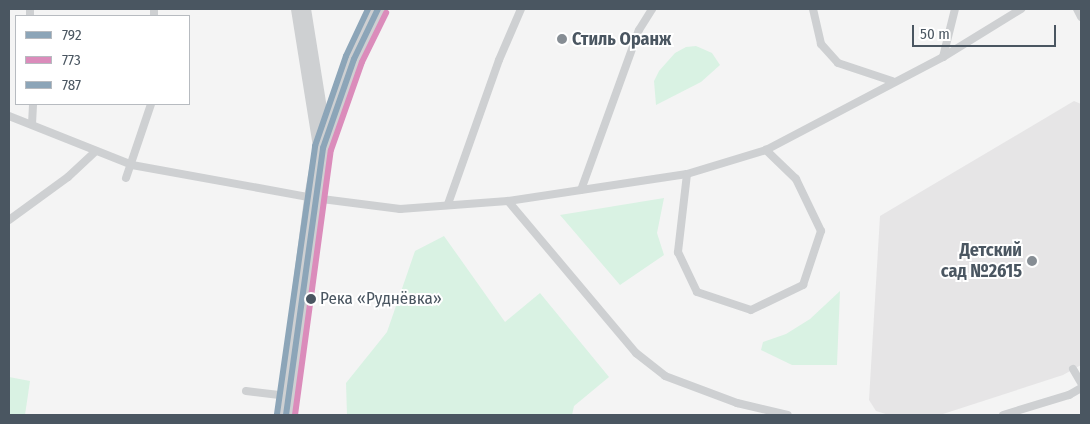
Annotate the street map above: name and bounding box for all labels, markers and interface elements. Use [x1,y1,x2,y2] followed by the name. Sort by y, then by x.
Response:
[15,15,190,105] legend
[915,15,1059,47] scale bar
[920,25,950,43] text: 50 m
[62,26,82,44] text: 792
[572,28,671,50] place label: Стиль Оранж
[556,33,568,45] marker: Стиль Оранж
[62,51,81,69] text: 773
[62,76,81,94] text: 787
[941,240,1022,282] place label: Детский сад №2615
[1026,255,1038,267] marker: Детский сад №2615
[320,289,442,309] place label: Река «Руднёвка»
[306,294,316,304] marker: Река «Руднёвка»

